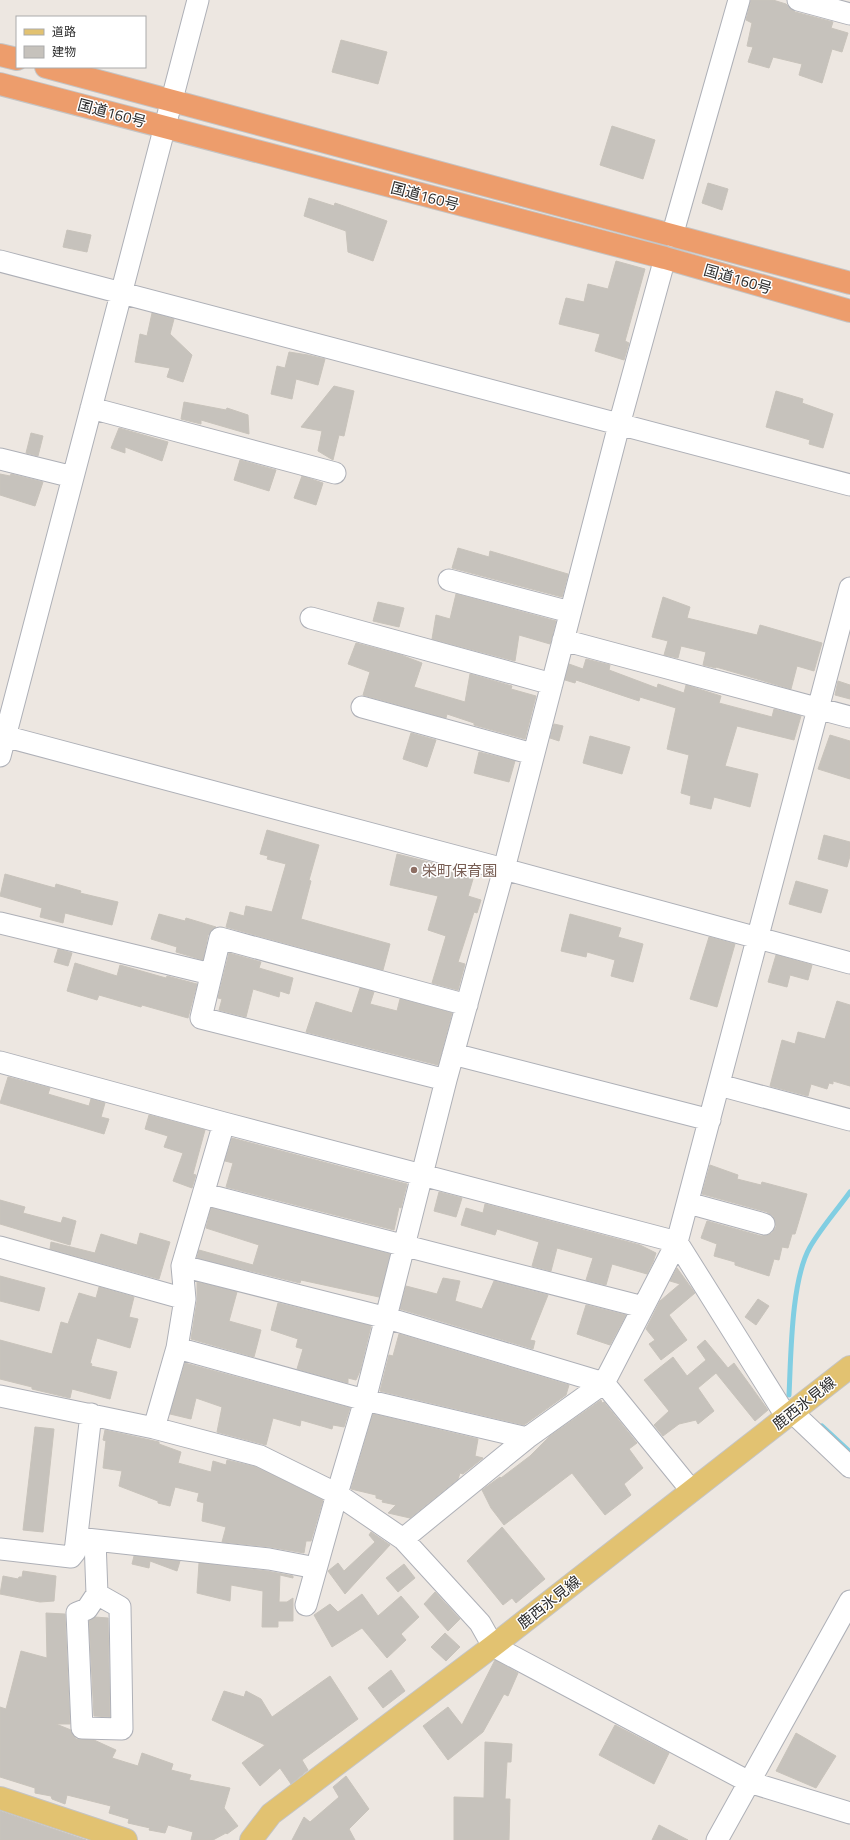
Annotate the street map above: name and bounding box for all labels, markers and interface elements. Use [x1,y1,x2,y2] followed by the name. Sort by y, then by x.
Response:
[16,16,146,68] legend
[52,22,76,41] text: 道路
[52,42,76,61] text: 建物
[75,93,149,133] street label: 国道160号
[388,176,462,216] street label: 国道160号
[701,258,775,300] street label: 国道160号
[422,859,497,882] place label: 栄町保育園
[409,865,419,875] marker: 栄町保育園
[767,1371,841,1435] street label: 鹿西氷見線
[512,1570,586,1634] street label: 鹿西氷見線

